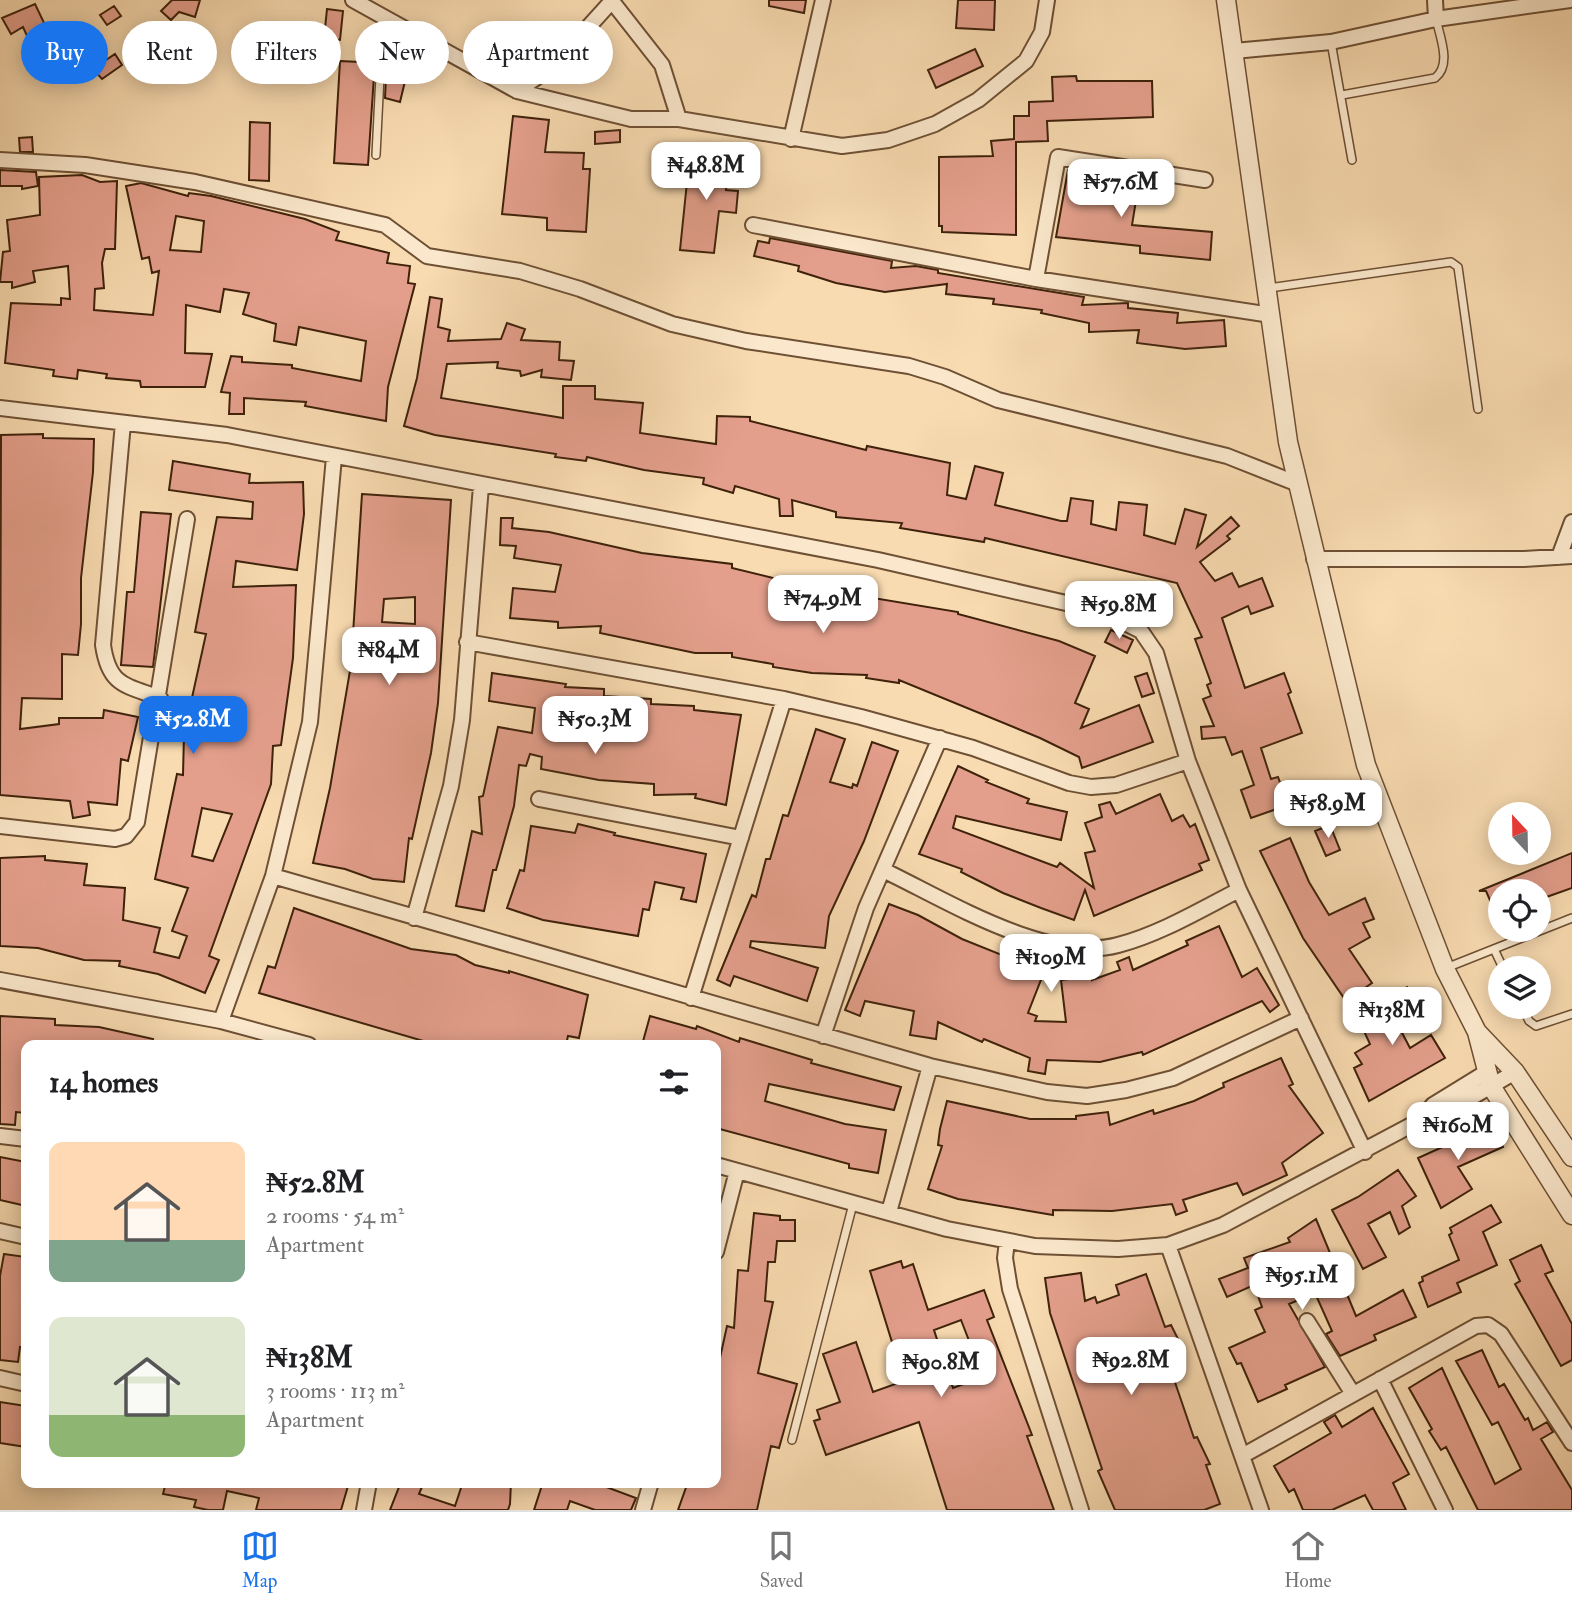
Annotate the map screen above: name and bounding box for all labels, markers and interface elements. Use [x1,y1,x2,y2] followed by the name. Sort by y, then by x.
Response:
[21,21,108,84] chip: Buy
[122,21,217,84] chip: Rent
[231,21,341,84] chip: Filters
[355,21,449,84] chip: New
[463,21,613,84] chip: Apartment
[649,142,763,202] pin: ₦48.8M
[667,150,745,179] text: ₦48.8M
[1064,160,1178,219] pin: ₦57.6M
[1083,167,1159,196] text: ₦57.6M
[766,576,880,635] pin: ₦74.9M
[1062,582,1176,641] pin: ₦59.8M
[784,583,862,612] text: ₦74.9M
[1081,589,1157,618] text: ₦59.8M
[348,628,430,687] pin: ₦84M
[358,635,420,664] text: ₦84M
[136,696,250,756] pin: ₦52.8M
[538,696,652,756] pin: ₦50.3M
[155,704,231,733] text: ₦52.8M
[558,704,632,733] text: ₦50.3M
[1271,780,1385,840] pin: ₦58.9M
[1290,788,1366,817] text: ₦58.9M
[1488,802,1550,864] north arrow
[1488,802,1551,1019] map controls
[1488,879,1551,942] button: locate
[1002,934,1100,994] pin: ₦109M
[1016,942,1086,971] text: ₦109M
[1488,956,1551,1019] button: layers
[1343,988,1441,1047] pin: ₦138M
[1359,995,1425,1024] text: ₦138M
[655,1063,693,1101] icon: filters
[49,1064,158,1101] text: 14 homes
[1409,1102,1507,1162] pin: ₦160M
[1423,1110,1493,1139] text: ₦160M
[266,1164,365,1201] text: ₦52.8M
[105,1170,189,1254] icon: home
[266,1201,404,1230] text: 2 rooms · 54 m²
[266,1230,364,1259] text: Apartment
[1245,1252,1359,1312] pin: ₦95.1M
[1265,1260,1339,1289] text: ₦95.1M
[1074,1338,1188,1397] pin: ₦92.8M
[266,1339,353,1376] text: ₦138M
[884,1340,998,1399] pin: ₦90.8M
[105,1345,189,1429] icon: home
[1092,1345,1170,1374] text: ₦92.8M
[902,1347,980,1376] text: ₦90.8M
[266,1376,405,1405] text: 3 rooms · 113 m²
[266,1405,364,1434] text: Apartment
[241,1527,279,1593] tab: Map
[760,1527,803,1593] tab: Saved
[1284,1527,1331,1593] tab: Home

